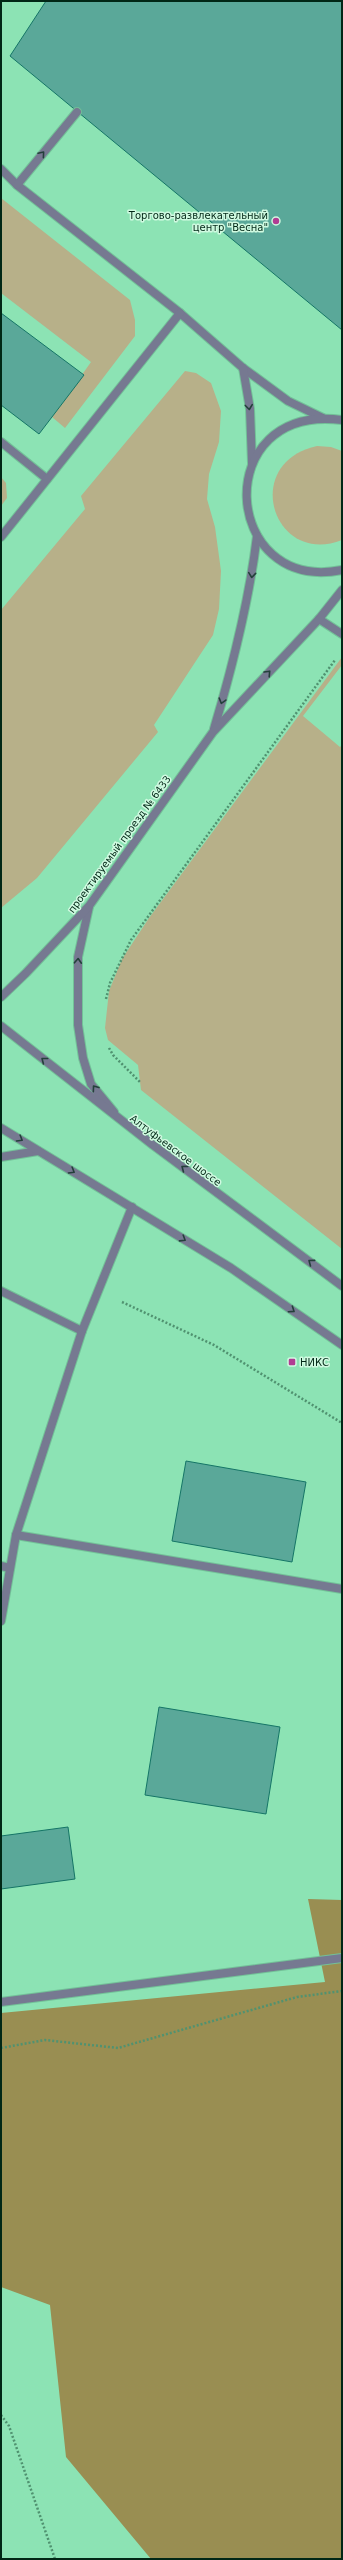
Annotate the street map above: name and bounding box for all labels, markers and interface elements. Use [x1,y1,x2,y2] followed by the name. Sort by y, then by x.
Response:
[37,152,44,159] one-way arrow
[128,210,268,233] place label: Торгово-развлекательный центр "Весна"
[271,216,281,226] marker: Торгово-развлекательный центр "Весна"
[244,404,253,410] one-way arrow
[248,572,257,578] one-way arrow
[264,670,271,678] one-way arrow
[218,697,227,704] one-way arrow
[66,774,173,915] street label: проектируемый проезд № 6433
[74,958,83,964] one-way arrow
[42,1058,49,1065] one-way arrow
[93,1085,100,1092] one-way arrow
[128,1113,223,1188] street label: Алтуфьевское шоссе
[16,1135,23,1142] one-way arrow
[181,1165,188,1173] one-way arrow
[68,1166,75,1174] one-way arrow
[179,1234,186,1241] one-way arrow
[308,1260,315,1267] one-way arrow
[287,1305,294,1312] one-way arrow
[287,1357,297,1367] marker: НИКС
[300,1357,329,1368] place label: НИКС

